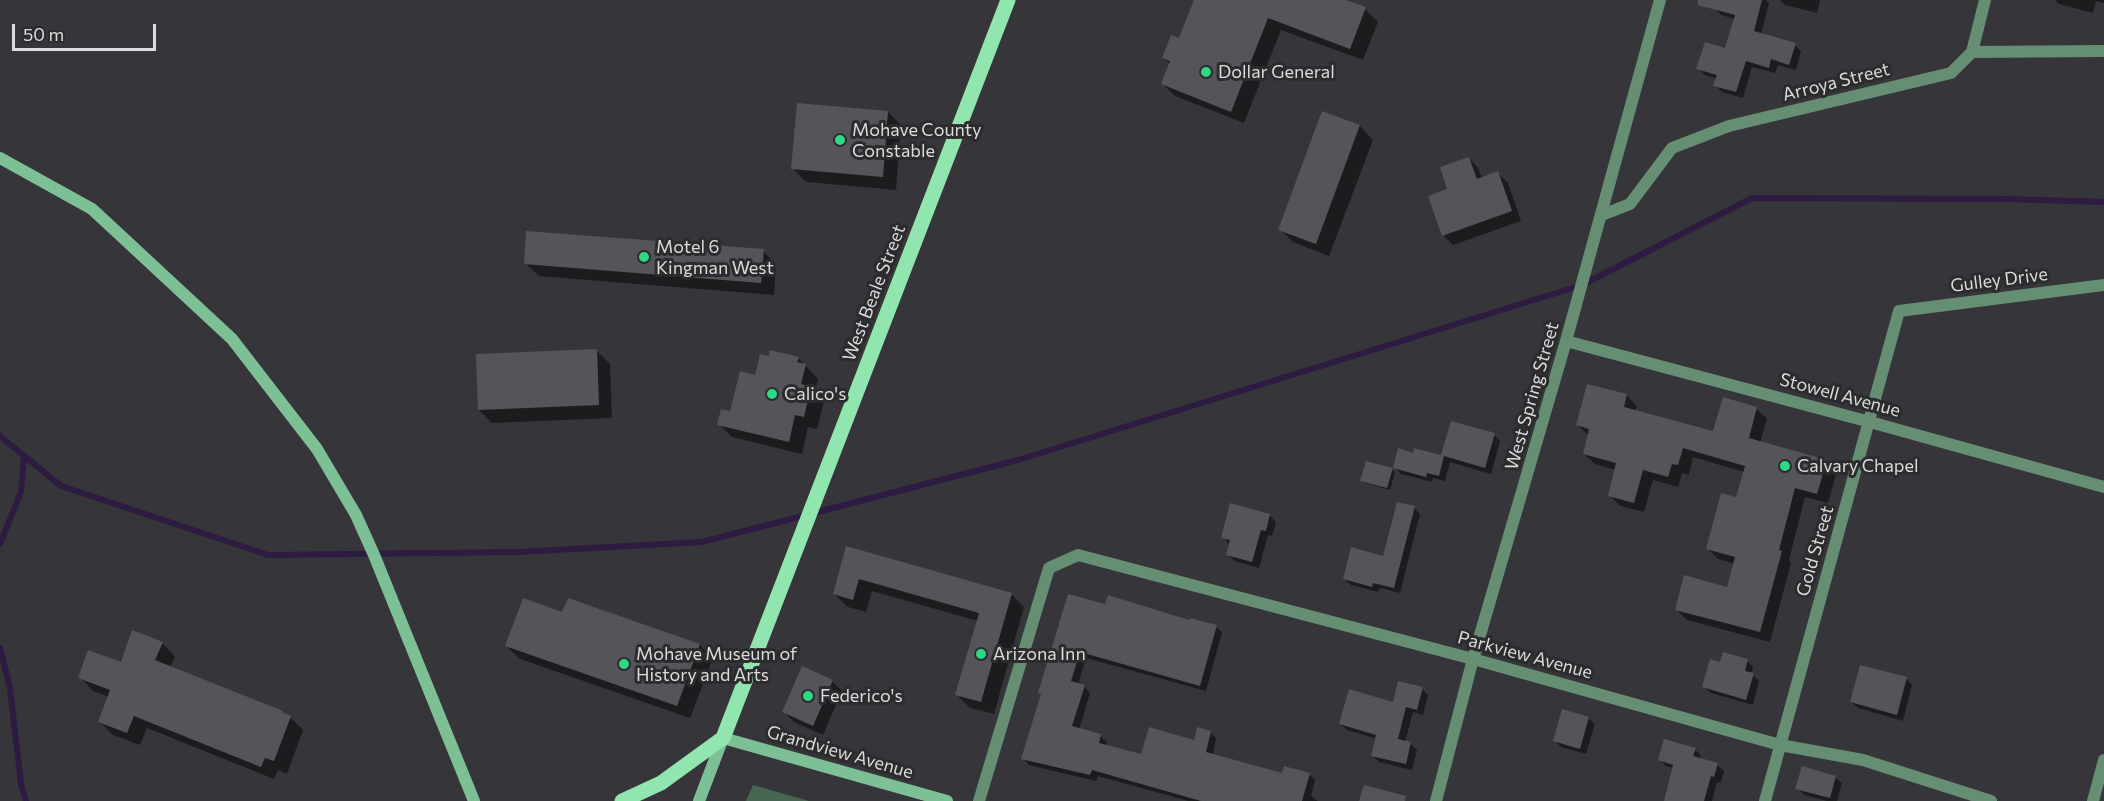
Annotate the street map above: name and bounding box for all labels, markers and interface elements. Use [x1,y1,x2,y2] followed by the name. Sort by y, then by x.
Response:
[15,12,159,50] scale bar
[23,23,64,45] text: 50 m
[1780,58,1892,106] street label: Arroya Street
[1218,61,1335,83] place label: Dollar General
[1199,65,1213,79] marker: Dollar General
[852,119,981,162] place label: Mohave County Constable
[833,133,847,147] marker: Mohave County Constable
[838,222,910,364] street label: West Beale Street
[656,236,774,278] place label: Motel 6 Kingman West
[637,250,651,264] marker: Motel 6 Kingman West
[1949,263,2049,297] street label: Gulley Drive
[1501,319,1563,473] street label: West Spring Street
[1777,368,1903,422] street label: Stowell Avenue
[784,383,846,405] place label: Calico's
[765,387,779,401] marker: Calico's
[1797,455,1919,477] place label: Calvary Chapel
[1778,459,1792,473] marker: Calvary Chapel
[1792,503,1838,599] street label: Gold Street
[1455,627,1595,683] street label: Parkview Avenue
[636,643,797,686] place label: Mohave Museum of History and Arts
[993,643,1086,665] place label: Arizona Inn
[974,647,988,661] marker: Arizona Inn
[617,657,631,671] marker: Mohave Museum of History and Arts
[820,685,903,707] place label: Federico's
[801,689,815,703] marker: Federico's
[764,721,916,783] street label: Grandview Avenue

